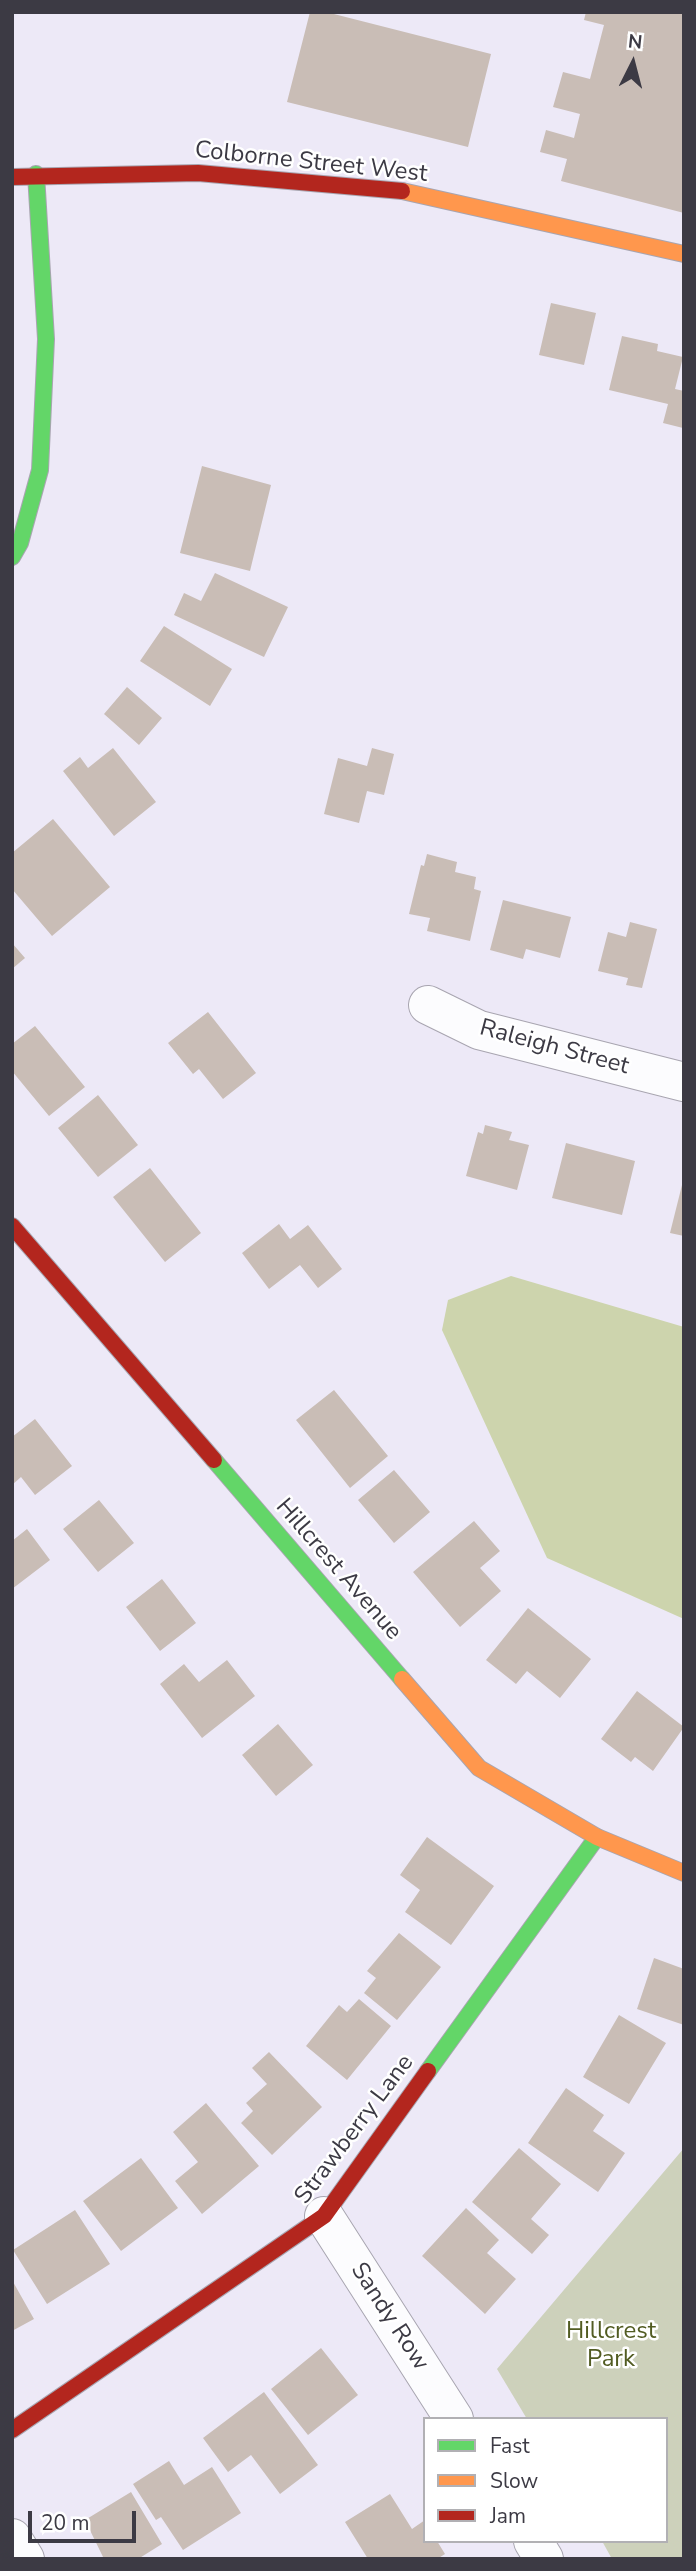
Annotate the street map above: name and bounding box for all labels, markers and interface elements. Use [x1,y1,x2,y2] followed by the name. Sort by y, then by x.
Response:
[598,28,668,98] north arrow
[627,28,644,56] text: N
[193,136,429,190] street label: Colborne Street West
[476,1014,632,1082] street label: Raleigh Street
[269,1493,407,1647] street label: Hillcrest Avenue
[289,2050,421,2210] street label: Strawberry Lane
[343,2258,435,2376] street label: Sandy Row
[566,2318,656,2374] park label: Hillcrest Park
[423,2417,668,2543] legend
[490,2432,530,2460] text: Fast
[490,2467,538,2495] text: Slow
[32,2498,140,2542] scale bar
[490,2502,526,2530] text: Jam
[41,2509,90,2537] text: 20 m

